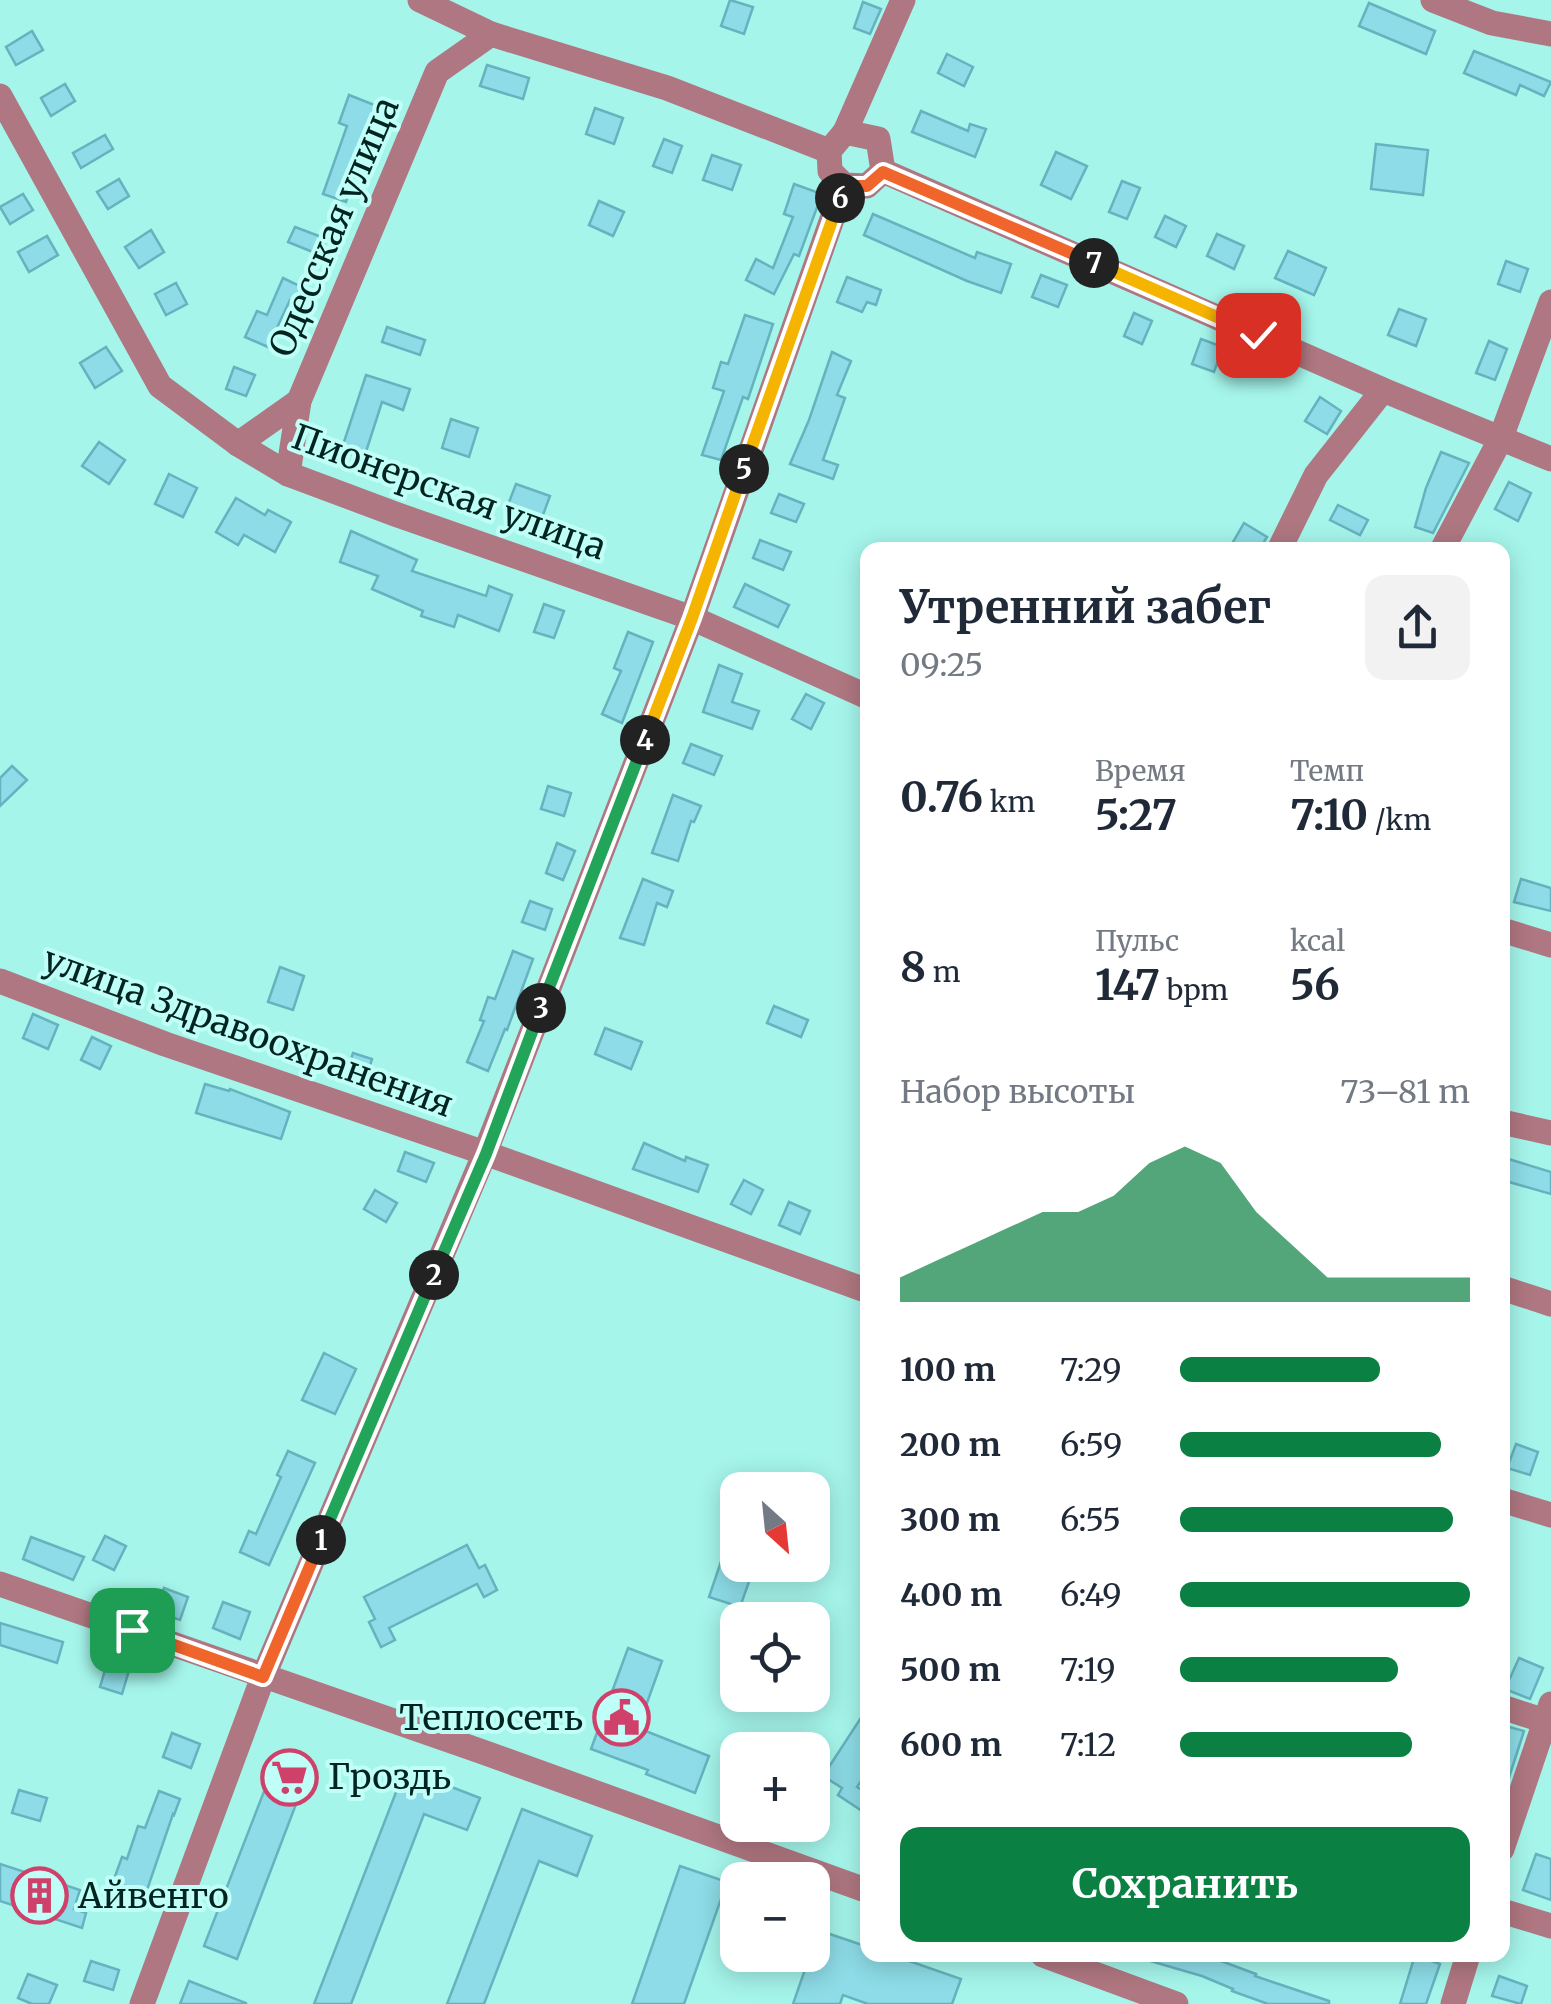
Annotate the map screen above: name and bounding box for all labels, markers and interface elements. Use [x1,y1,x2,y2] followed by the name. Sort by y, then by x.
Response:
[260,91,408,363] street label: Одесская улица
[815,173,865,223] pin: 6
[831,180,849,216] text: 6
[1069,238,1119,288] pin: 7
[1086,245,1102,281] text: 7
[1216,293,1301,378] pin
[1231,308,1286,363] icon: check
[286,415,612,569] street label: Пионерская улица
[719,444,769,494] pin: 5
[736,451,752,487] text: 5
[1365,575,1470,680] button: share
[900,579,1271,635] text: Утренний забег
[900,645,983,685] text: 09:25
[620,715,670,765] pin: 4
[636,722,654,758] text: 4
[1095,753,1186,789] text: Время
[1290,753,1364,789] text: Темп
[900,771,983,823] text: 0.76
[983,784,1035,820] text: km
[1095,789,1177,841] text: 5:27
[1290,789,1368,841] text: 7:10
[1368,802,1431,838] text: /km
[1095,923,1179,959] text: Пульс
[1290,923,1345,959] text: kcal
[37,937,459,1127] street label: улица Здравоохранения
[900,941,926,993] text: 8
[926,954,961,990] text: m
[1095,959,1160,1011] text: 147
[1290,959,1340,1011] text: 56
[1160,972,1228,1008] text: bpm
[516,983,566,1033] pin: 3
[533,990,549,1026] text: 3
[900,1072,1135,1112] text: Набор высоты
[1340,1072,1470,1112] text: 73–81 m
[409,1250,459,1300] pin: 2
[426,1257,442,1293] text: 2
[900,1350,996,1390] text: 100 m
[1060,1350,1122,1390] text: 7:29
[900,1425,1001,1465] text: 200 m
[1060,1425,1122,1465] text: 6:59
[720,1472,830,1582] north arrow
[720,1472,830,1972] map controls
[900,1500,1000,1540] text: 300 m
[1060,1500,1121,1540] text: 6:55
[296,1515,346,1565] pin: 1
[315,1522,327,1558] text: 1
[900,1575,1002,1615] text: 400 m
[1060,1575,1122,1615] text: 6:49
[90,1588,175,1673] pin
[720,1602,830,1712] button: locate
[105,1603,160,1658] icon: arrive
[900,1650,1001,1690] text: 500 m
[1060,1650,1116,1690] text: 7:19
[592,1688,652,1748] public building icon: Теплосеть
[399,1696,583,1740] place label: Теплосеть
[900,1725,1002,1765] text: 600 m
[1060,1725,1116,1765] text: 7:12
[720,1732,830,1842] button: +
[259,1747,319,1807] supermarket icon: Гроздь
[328,1755,451,1799] place label: Гроздь
[900,1827,1470,1942] button: Сохранить
[720,1862,830,1972] button: −
[9,1866,69,1926] building icon: Айвенго
[77,1874,229,1918] place label: Айвенго

